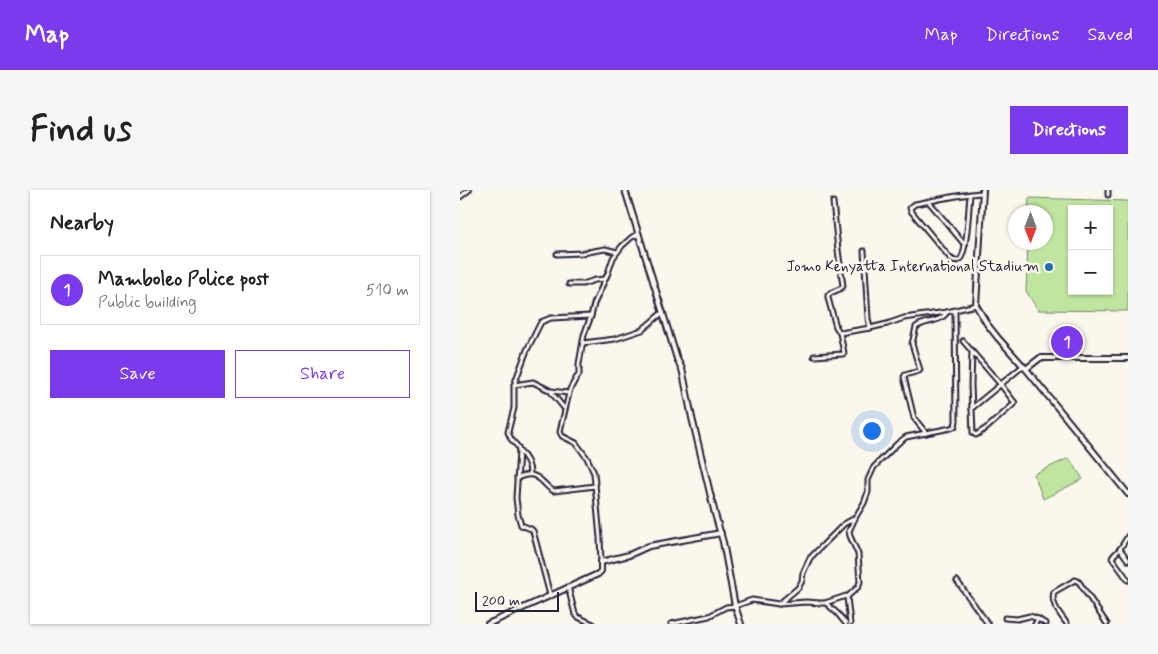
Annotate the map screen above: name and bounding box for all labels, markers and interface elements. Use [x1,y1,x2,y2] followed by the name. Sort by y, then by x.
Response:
[25,20,69,51] text: Map
[925,23,958,47] text: Map
[986,23,1060,47] text: Directions
[1088,23,1133,47] text: Saved
[1010,106,1128,154] button: Directions
[30,107,132,153] text: Find us
[1008,205,1053,250] north arrow
[1068,205,1113,295] map controls
[1068,205,1113,250] button: +
[50,209,114,237] text: Nearby
[1068,250,1113,295] button: −
[786,257,1039,277] place label: Jomo Kenyatta International Stadium
[1043,261,1055,273] marker: Jomo Kenyatta International Stadium
[98,267,269,292] text: Mamboleo Police post
[63,280,71,301] text: 1
[366,280,409,301] text: 510 m
[98,292,197,313] text: Public building
[1051,323,1083,361] pin: 1
[50,350,225,398] button: Save
[235,350,410,398] button: Share
[859,418,885,444] your location
[475,589,559,612] scale bar
[482,592,520,610] text: 200 m

